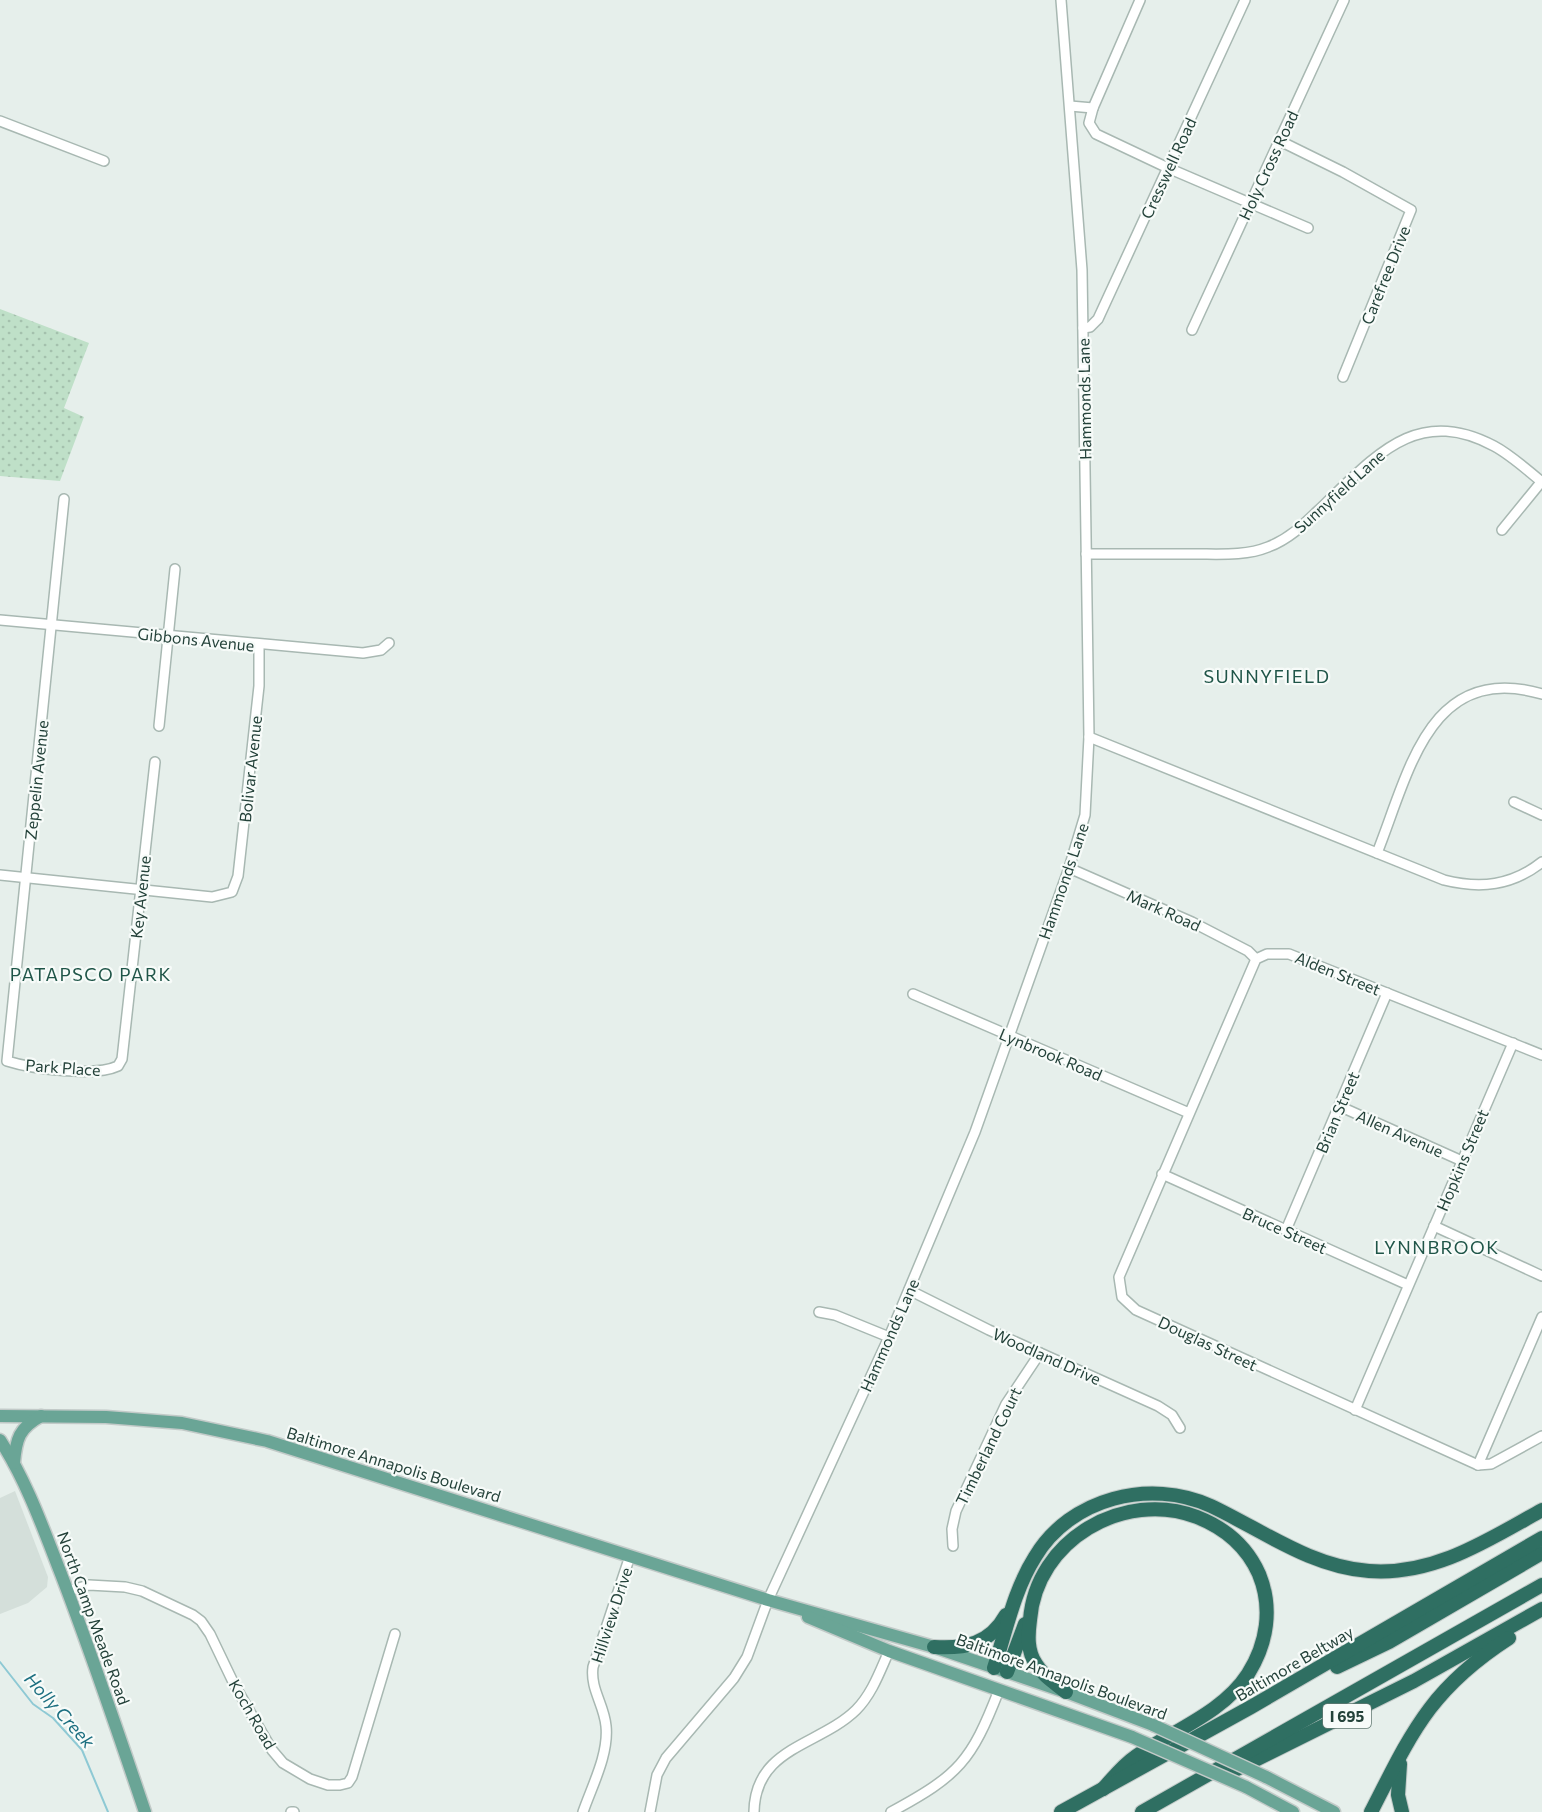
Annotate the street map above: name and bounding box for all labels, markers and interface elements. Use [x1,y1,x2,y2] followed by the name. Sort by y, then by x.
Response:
[1234,107,1302,223] street label: Holy Cross Road
[1136,114,1200,222] street label: Cresswell Road
[1357,223,1413,327] street label: Carefree Drive
[1073,338,1095,460] street label: Hammonds Lane
[1290,445,1388,537] street label: Sunnyfield Lane
[137,623,255,655] street label: Gibbons Avenue
[1203,665,1331,687] district label: SUNNYFIELD
[235,715,265,823] street label: Bolivar Avenue
[20,719,52,841] street label: Zeppelin Avenue
[1034,820,1092,942] street label: Hammonds Lane
[126,855,154,939] street label: Key Avenue
[1124,885,1204,935] street label: Mark Road
[1293,947,1384,999] street label: Alden Street
[10,963,172,985] district label: PATAPSCO PARK
[997,1024,1105,1084] street label: Lynbrook Road
[25,1055,101,1079] street label: Park Place
[1311,1068,1363,1156] street label: Brian Street
[1354,1105,1446,1161] street label: Allen Avenue
[1432,1106,1492,1214] street label: Hopkins Street
[1240,1203,1331,1257] street label: Bruce Street
[1374,1236,1500,1258] district label: LYNNBROOK
[856,1276,922,1394] street label: Hammonds Lane
[1156,1312,1261,1374] street label: Douglas Street
[990,1324,1104,1388] street label: Woodland Drive
[951,1383,1025,1508] street label: Timberland Court
[285,1422,503,1506] street label: Baltimore Annapolis Boulevard
[54,1529,134,1707] street label: North Camp Meade Road
[587,1565,635,1665] street label: Hillview Drive
[1232,1622,1356,1704] street label: Baltimore Beltway
[954,1629,1170,1723] street label: Baltimore Annapolis Boulevard
[20,1668,100,1753] water label: Holly Creek
[225,1676,281,1752] street label: Koch Road
[1323,1704,1371,1728] road number: I 695

